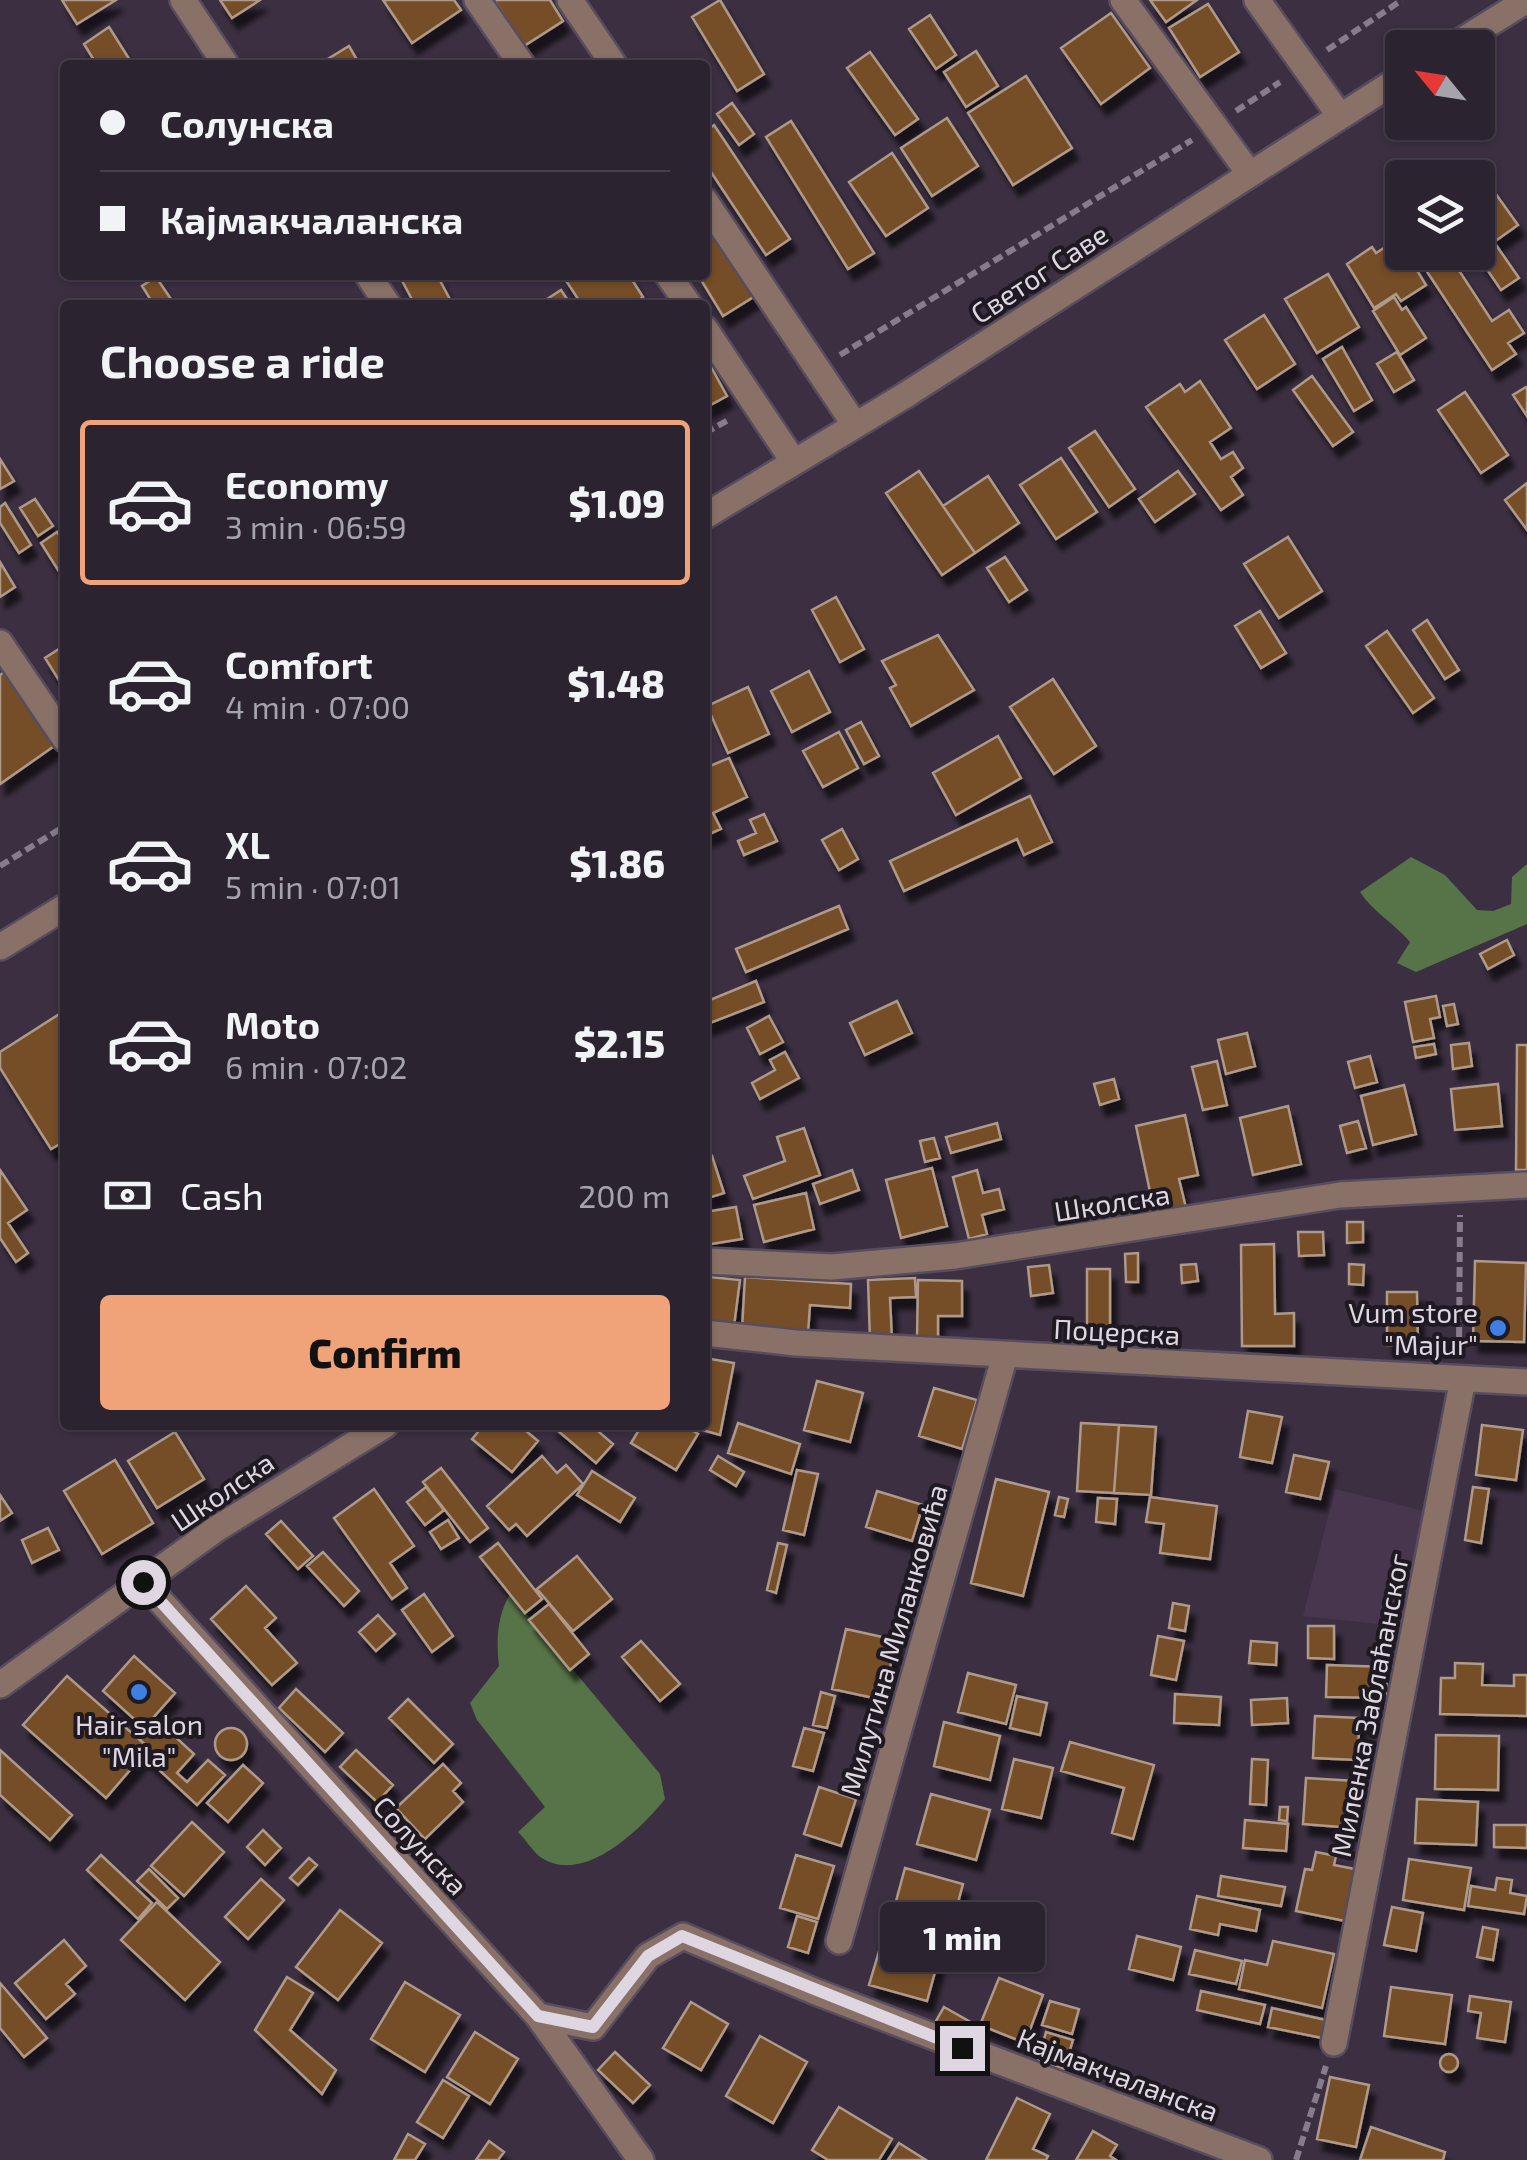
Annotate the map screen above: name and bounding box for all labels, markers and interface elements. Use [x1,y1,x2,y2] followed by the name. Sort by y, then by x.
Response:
[1385,30,1495,140] north arrow
[1385,30,1495,270] map controls
[160,100,334,146] text: Солунска
[1385,160,1495,270] button: layers
[160,196,463,242] text: Кајмакчаланска
[964,216,1114,330] street label: Светог Саве
[100,333,385,387] text: Choose a ride
[105,458,195,548] icon: car
[225,461,389,507] text: Economy
[569,480,665,526] text: $1.09
[225,507,407,545] text: 3 min · 06:59
[105,638,195,728] icon: car
[225,641,373,687] text: Comfort
[567,660,665,706] text: $1.48
[225,687,410,725] text: 4 min · 07:00
[105,818,195,908] icon: car
[225,821,270,867] text: XL
[569,840,665,886] text: $1.86
[225,867,401,905] text: 5 min · 07:01
[105,998,195,1088] icon: car
[225,1001,320,1047] text: Moto
[574,1020,665,1066] text: $2.15
[225,1047,407,1085] text: 6 min · 07:02
[100,1168,155,1223] icon: cash
[180,1172,264,1218] text: Cash
[578,1176,670,1214] text: 200 m
[1052,1176,1172,1228] street label: Школска
[100,1295,670,1410] button: Confirm
[1348,1295,1478,1361] place label: Vum store "Majur"
[1053,1311,1181,1351] street label: Поцерска
[1487,1317,1509,1339] marker: Vum store "Majur"
[164,1444,280,1538] street label: Школска
[832,1480,954,1800] street label: Милутина Миланковића
[1323,1550,1415,1860] street label: Миленка Заблаћанског
[121,1560,166,1605] route start
[128,1681,150,1703] marker: Hair salon "Mila"
[75,1707,203,1773] place label: Hair salon "Mila"
[367,1789,475,1901] street label: Солунска
[880,1903,1044,1973] callout: 1 min
[923,1918,1002,1956] text: 1 min
[1013,2020,1223,2128] street label: Кајмакчаланска
[940,2026,985,2071] route end

